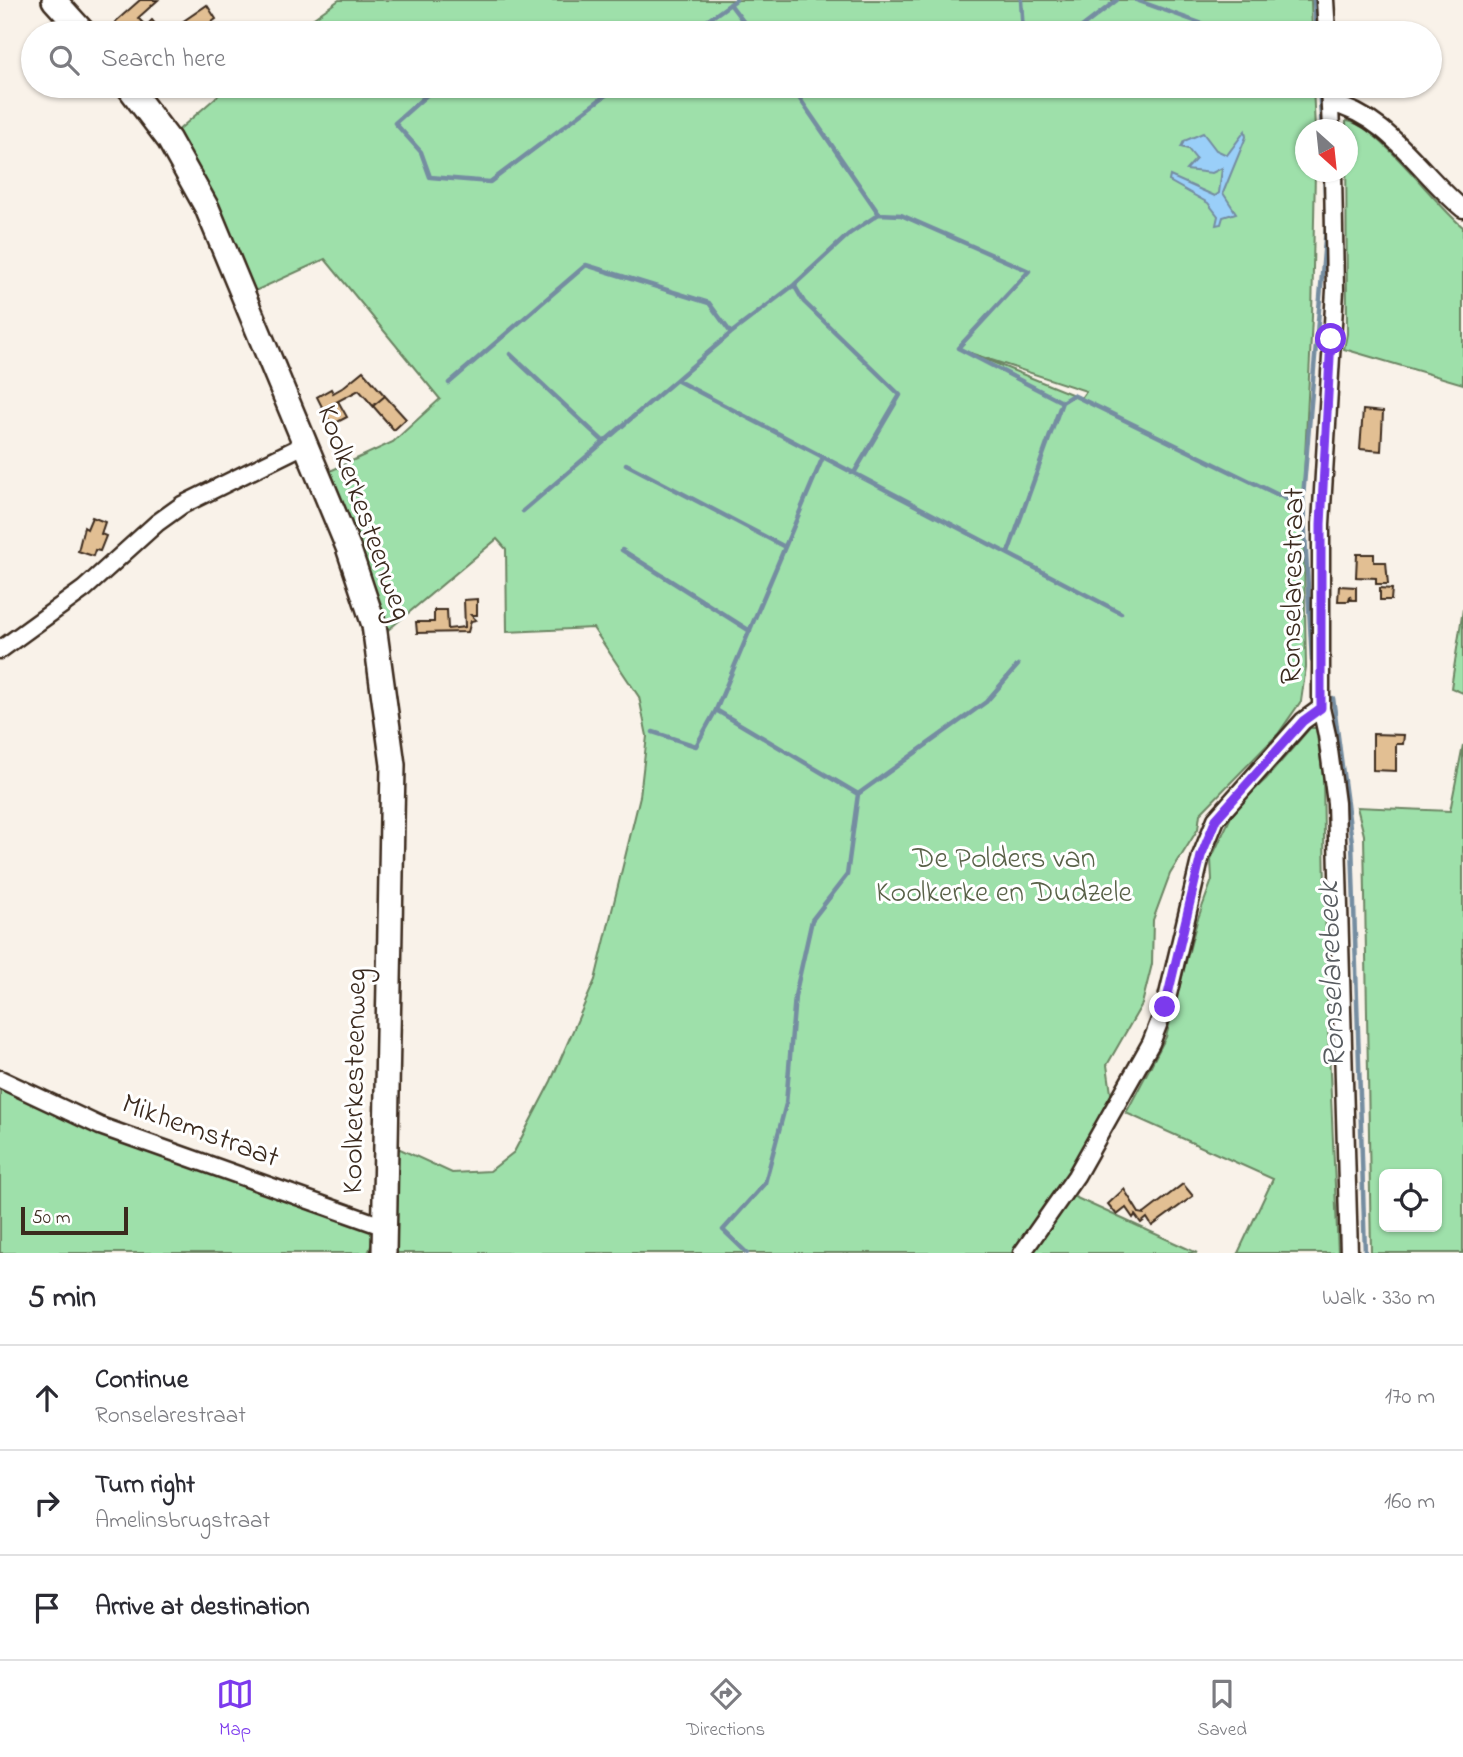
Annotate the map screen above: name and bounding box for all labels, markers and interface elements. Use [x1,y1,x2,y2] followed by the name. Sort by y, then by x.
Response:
[21,21,1442,98] search box
[45,41,83,79] icon: search
[101,41,226,79] text: Search here
[1295,119,1358,182] north arrow
[1315,323,1346,354] route start
[304,399,422,627] street label: Koolkerkesteenweg
[1270,487,1318,685] street label: Ronselarestraat
[876,838,1133,916] park label: De Polders van Koolkerke en Dudzele
[1306,879,1360,1069] water label: Ronselarebeek
[332,968,380,1194] street label: Koolkerkesteenweg
[1149,991,1180,1022] route end
[115,1083,285,1181] street label: Mikhemstraat
[1379,1169,1442,1232] map controls
[1379,1169,1442,1232] button: locate
[21,1204,128,1236] scale bar
[32,1205,71,1232] text: 50 m
[28,1277,96,1321] text: 5 min
[1322,1282,1435,1315] text: Walk · 330 m
[95,1362,188,1400] text: Continue
[28,1379,66,1417] icon: ahead
[1385,1381,1435,1414] text: 170 m
[95,1400,246,1433] text: Ronselarestraat
[95,1467,195,1505] text: Turn right
[28,1484,66,1522] icon: right
[1384,1486,1435,1519] text: 160 m
[95,1505,270,1538] text: Amelinsbrugstraat
[28,1589,66,1627] icon: arrive
[95,1589,310,1627] text: Arrive at destination
[216,1675,254,1744] tab: Map
[686,1675,765,1744] tab: Directions
[1197,1675,1247,1744] tab: Saved

